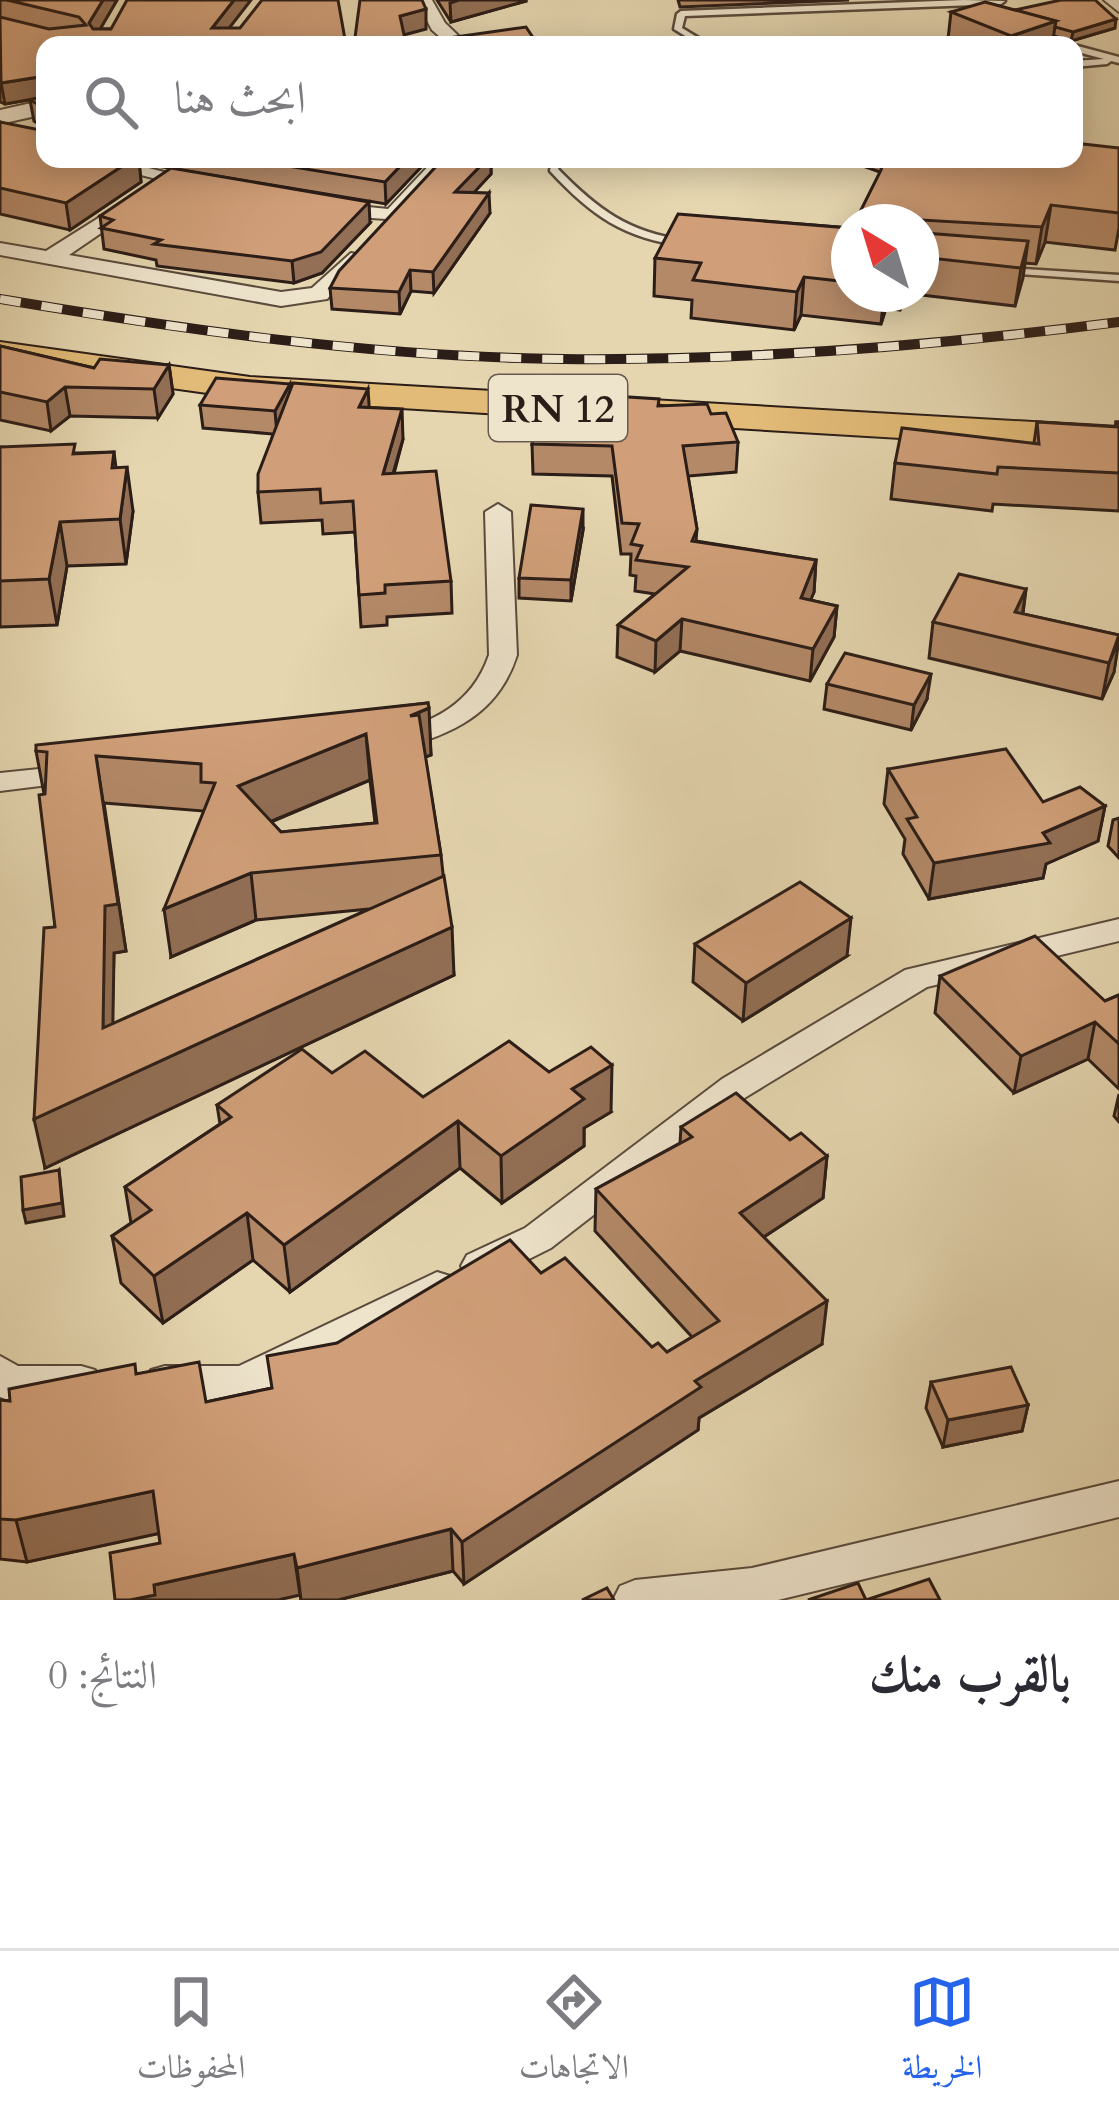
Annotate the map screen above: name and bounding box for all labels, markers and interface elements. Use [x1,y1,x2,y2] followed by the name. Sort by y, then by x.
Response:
[36,36,1083,168] search box
[174,68,306,129] text: ابحث هنا
[78,69,144,135] icon: search
[831,204,939,312] north arrow
[489,375,627,441] road number: RN 12
[869,1640,1071,1710] text: بالقرب منك
[48,1649,157,1702] text: النتائج: 0
[137,1969,245,2099] tab: المحفوظات
[519,1969,629,2099] tab: الاتجاهات
[902,1969,982,2099] tab: الخريطة

